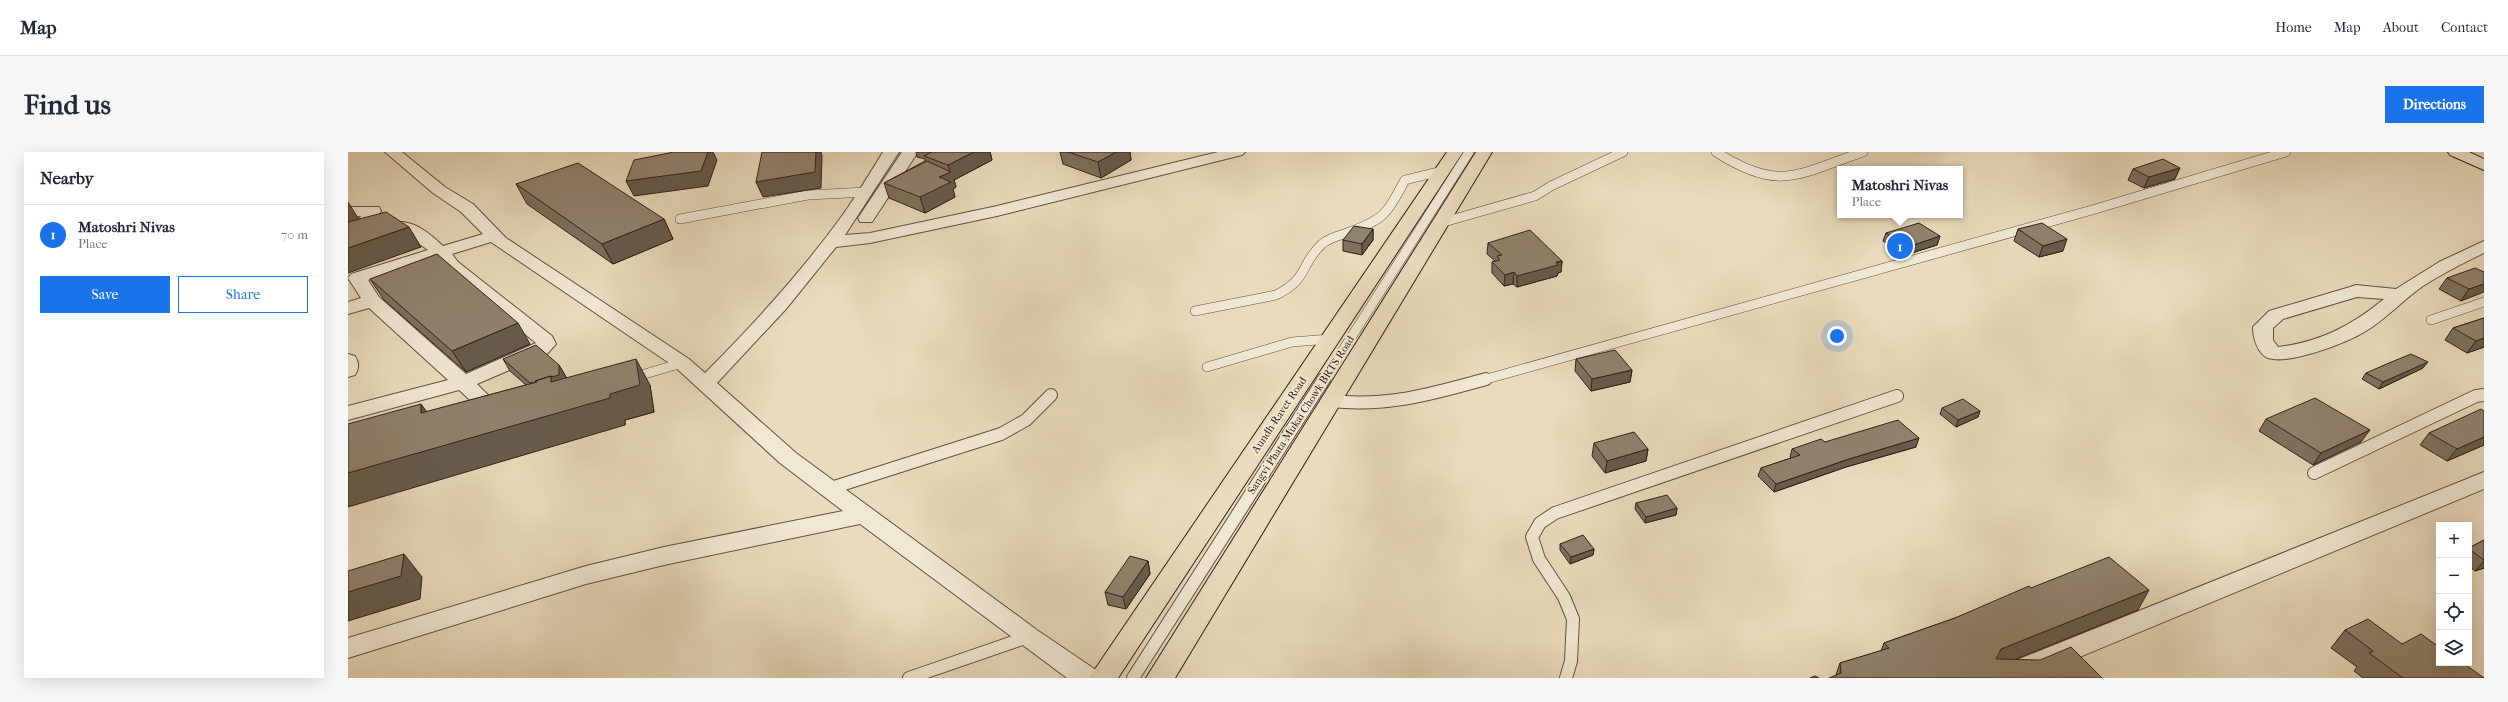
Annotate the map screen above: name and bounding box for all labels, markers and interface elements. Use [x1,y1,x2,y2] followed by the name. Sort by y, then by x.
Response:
[20,17,56,39] text: Map
[2275,19,2312,36] text: Home
[2334,19,2361,36] text: Map
[2383,19,2419,36] text: About
[2441,19,2488,36] text: Contact
[2385,86,2484,123] button: Directions
[24,88,111,121] text: Find us
[1837,166,1963,218] popup
[40,168,94,188] text: Nearby
[1852,176,1948,194] text: Matoshri Nivas
[1852,194,1881,209] text: Place
[78,218,175,236] text: Matoshri Nivas
[51,227,55,242] text: 1
[281,227,308,242] text: 70 m
[1887,231,1913,261] pin: 1
[78,236,108,251] text: Place
[40,276,170,313] button: Save
[178,276,308,313] button: Share
[1827,326,1847,346] your location
[1245,333,1358,497] street label: Sangvi Phata-Mukai Chowk BRTS Road
[1248,374,1310,456] street label: Aundh-Ravet Road
[2436,522,2472,666] map controls
[2436,522,2472,558] button: +
[2436,558,2472,594] button: −
[2436,594,2472,630] button: locate
[2436,630,2472,666] button: layers

